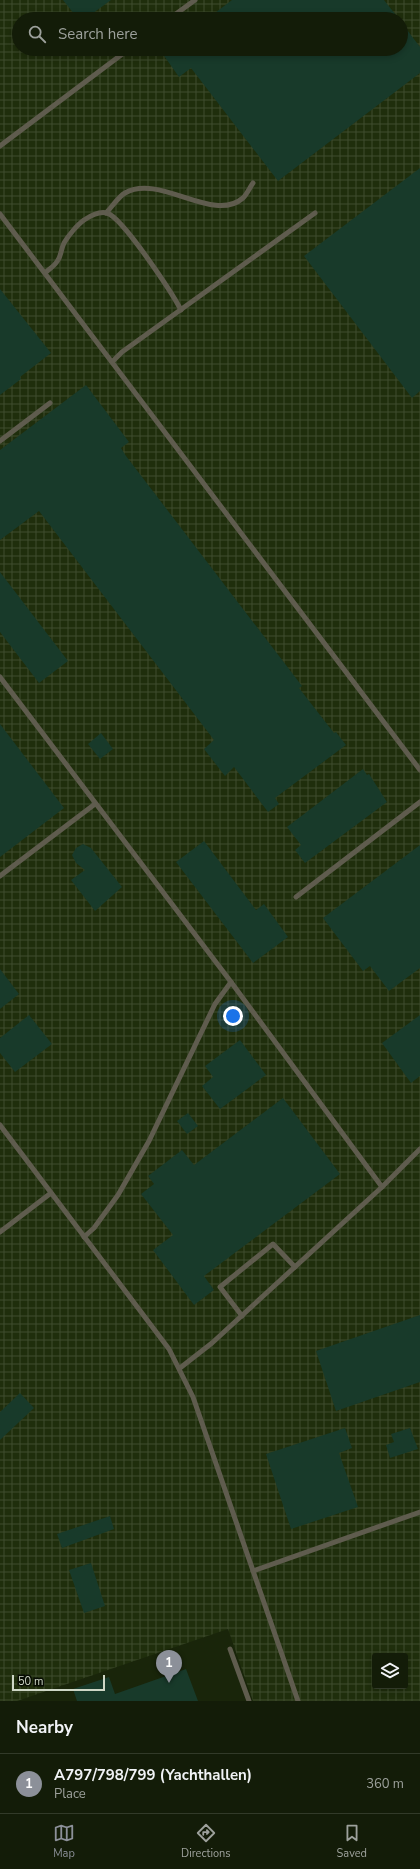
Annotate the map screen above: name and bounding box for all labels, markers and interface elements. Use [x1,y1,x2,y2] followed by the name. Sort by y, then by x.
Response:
[12,12,408,56] search box
[26,23,48,45] icon: search
[58,24,138,44] text: Search here
[223,1006,243,1026] your location
[156,1650,182,1683] pin: 1
[372,1653,408,1689] map controls
[372,1653,408,1689] button: layers
[12,1673,105,1692] scale bar
[18,1674,43,1689] text: 50 m
[16,1716,73,1739] text: Nearby
[54,1765,252,1785] text: A797/798/799 (Yachthallen)
[25,1775,33,1793] text: 1
[366,1775,404,1793] text: 360 m
[54,1785,86,1803] text: Place
[53,1822,75,1861] tab: Map
[181,1822,231,1861] tab: Directions
[337,1822,367,1861] tab: Saved

